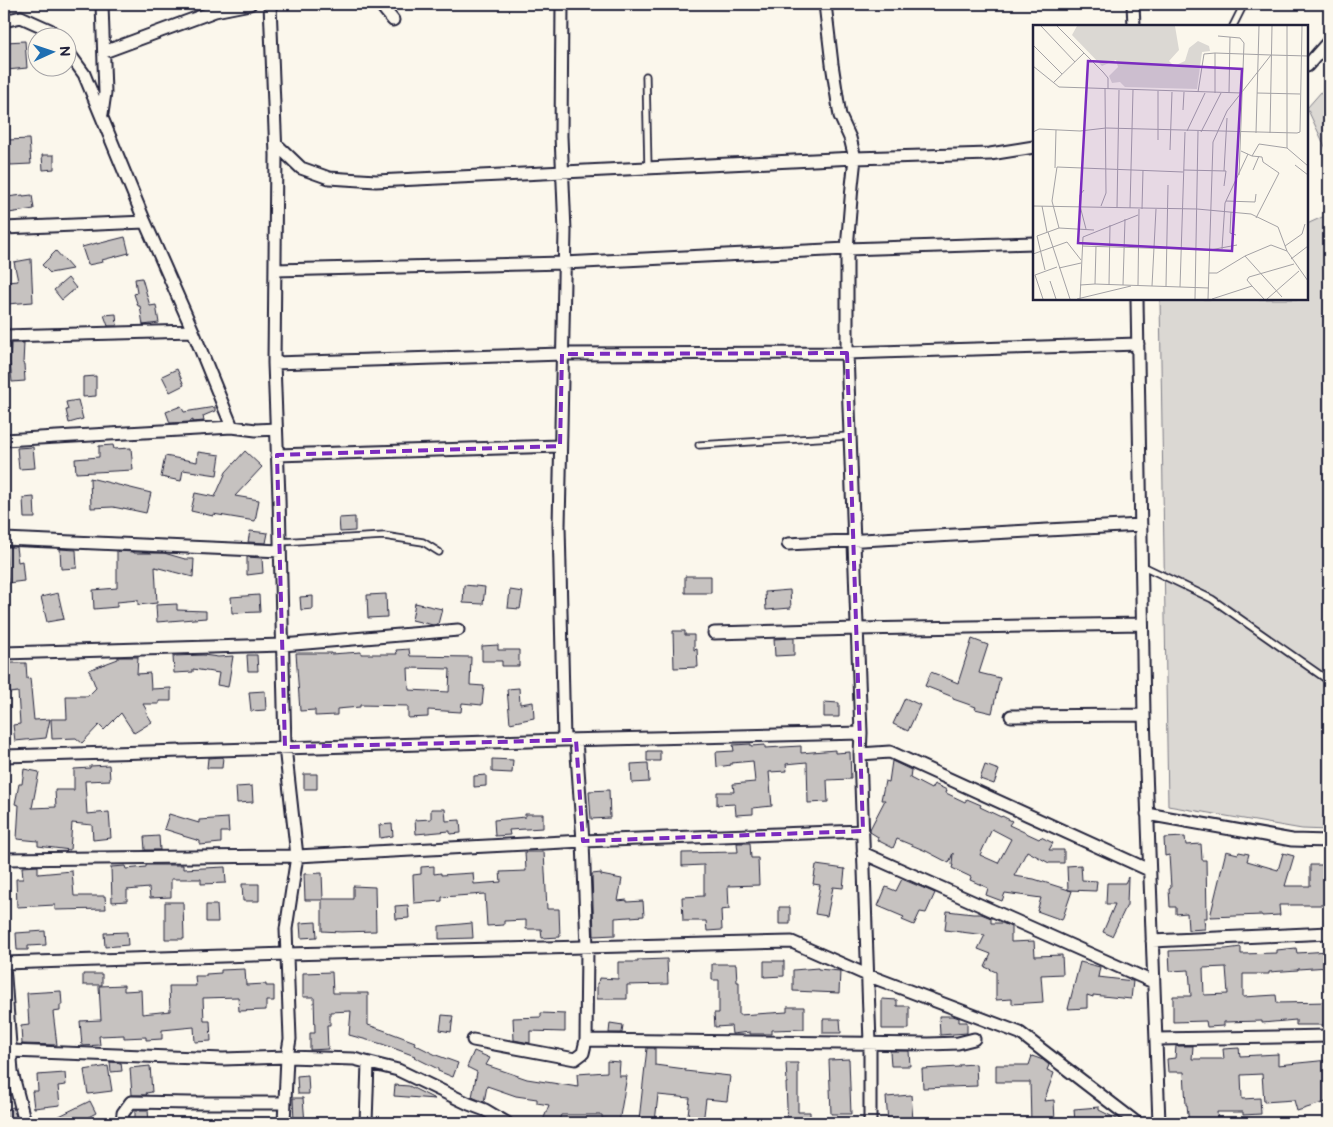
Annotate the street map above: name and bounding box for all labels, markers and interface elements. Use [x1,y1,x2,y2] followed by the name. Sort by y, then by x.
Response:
[1033,25,1308,300] inset map
[28,28,78,78] north arrow
[56,46,73,57] text: N

